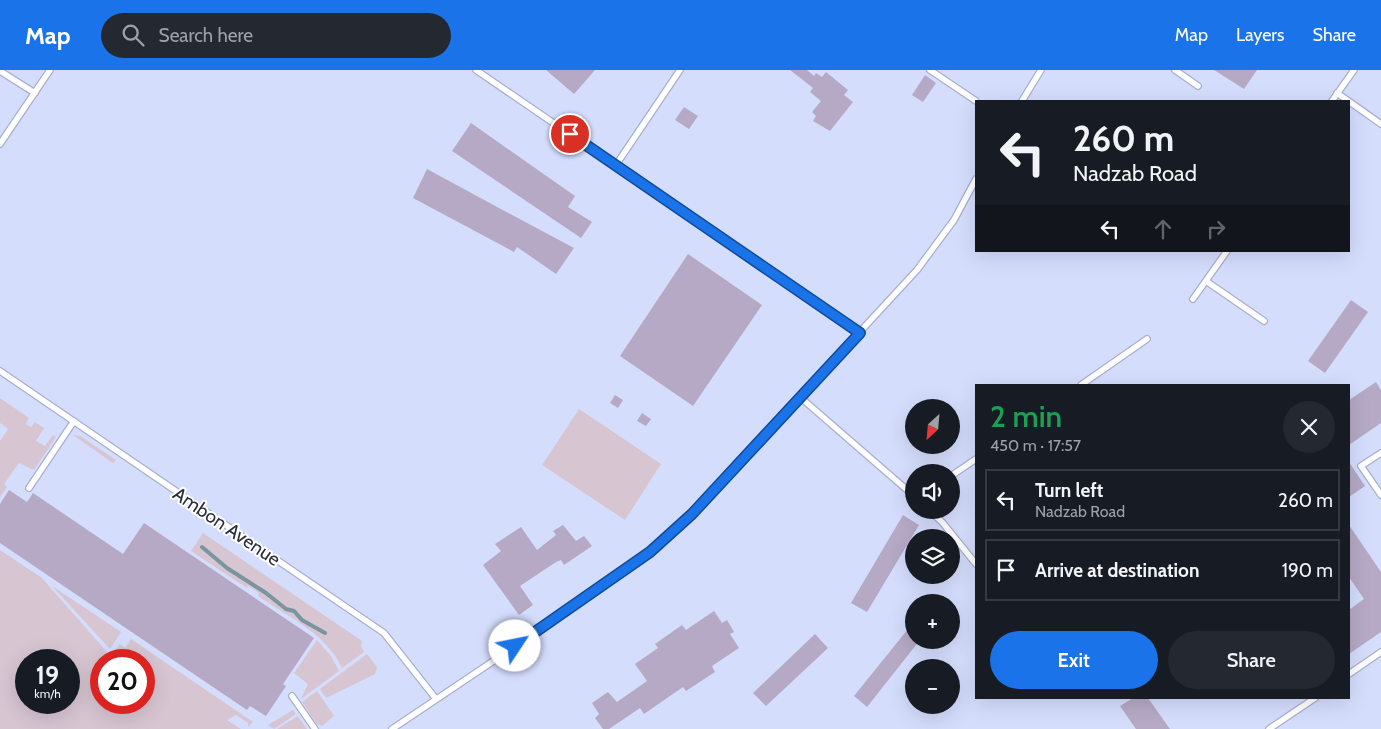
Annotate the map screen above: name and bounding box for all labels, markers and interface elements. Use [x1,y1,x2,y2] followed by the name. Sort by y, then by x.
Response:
[101,13,451,58] search box
[25,21,71,50] text: Map
[119,21,147,49] icon: search
[159,24,253,47] text: Search here
[1175,24,1208,46] text: Map
[1236,24,1285,46] text: Layers
[1313,24,1356,46] text: Share
[549,113,591,155] pin
[1073,117,1174,160] text: 260 m
[556,120,584,148] icon: arrive
[990,120,1055,185] icon: left
[1073,160,1197,187] text: Nadzab Road
[1096,215,1124,243] icon: left
[1149,215,1177,243] icon: ahead
[1202,215,1230,243] icon: right
[990,398,1062,435] text: 2 min
[905,399,960,454] north arrow
[905,399,960,714] map controls
[1283,401,1335,453] button: close
[990,436,1081,455] text: 450 m · 17:57
[905,464,960,519] button: sound
[1035,479,1103,502] text: Turn left
[169,482,285,571] street label: Ambon Avenue
[992,486,1020,514] icon: left
[1278,489,1333,512] text: 260 m
[1035,502,1125,521] text: Nadzab Road
[905,529,960,584] button: layers
[992,556,1020,584] icon: arrive
[1035,559,1199,582] text: Arrive at destination
[1282,559,1333,582] text: 190 m
[905,594,960,649] button: +
[488,619,540,671] position arrow
[990,631,1158,689] button: Exit
[1168,631,1335,689] button: Share
[90,649,155,714] speed limit sign: 20
[905,659,960,714] button: −
[36,660,59,690] text: 19
[34,686,61,701] text: km/h

